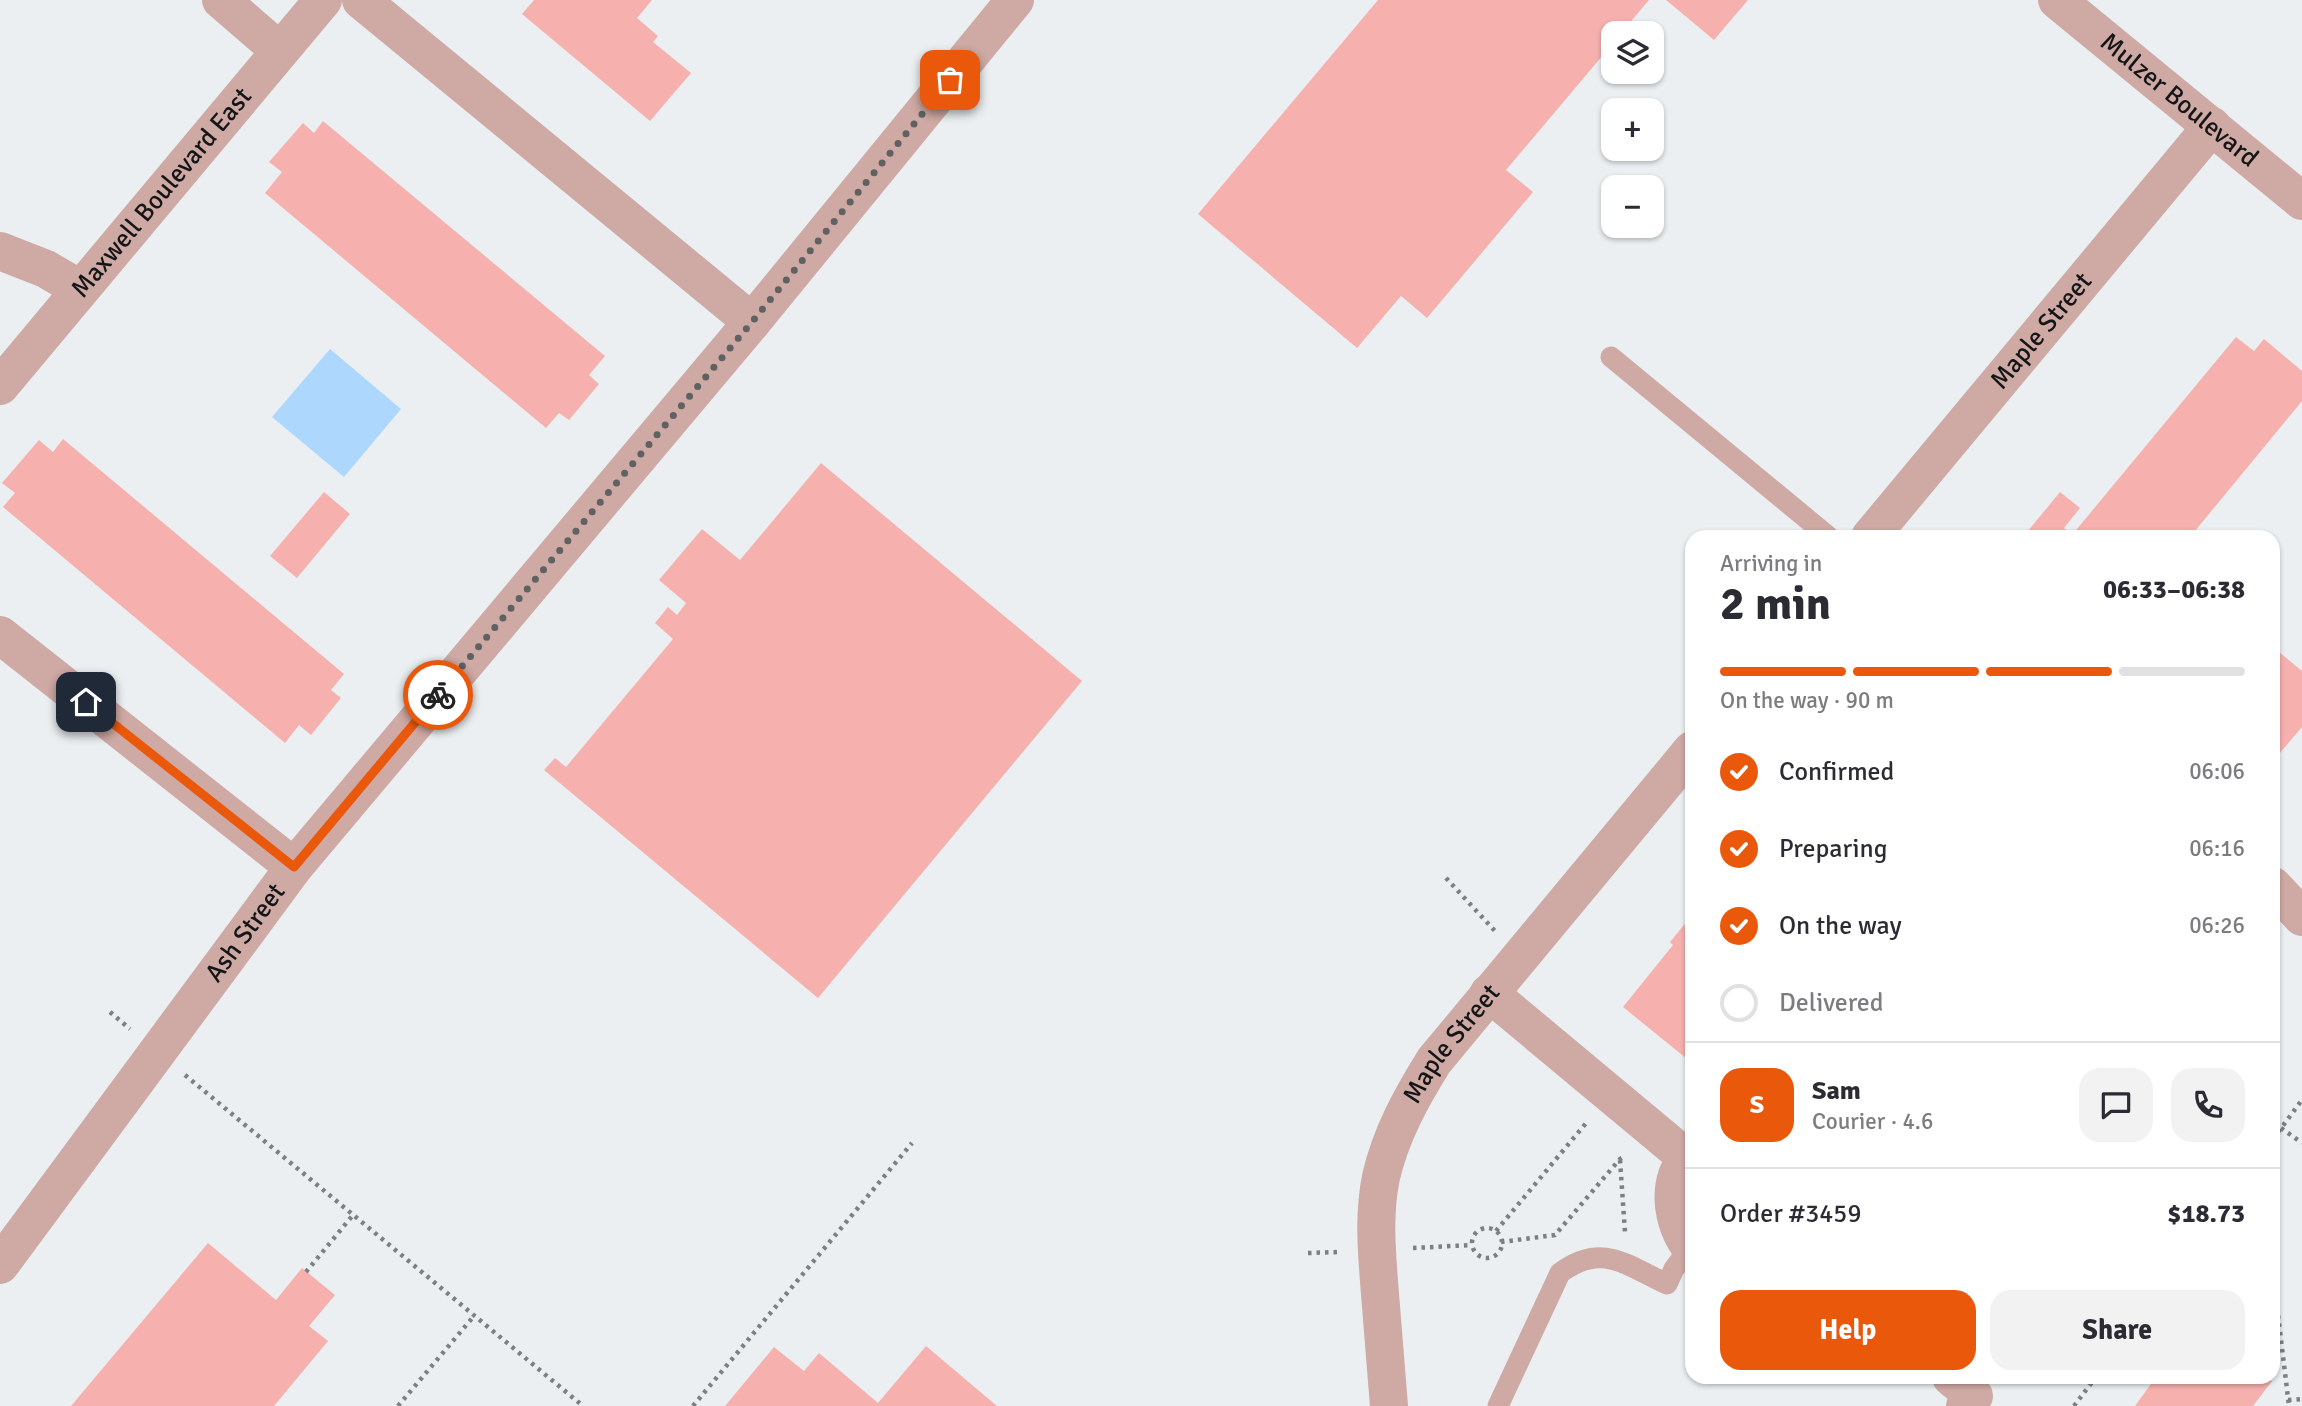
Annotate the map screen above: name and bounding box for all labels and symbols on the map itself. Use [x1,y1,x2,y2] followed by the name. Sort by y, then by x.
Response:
[2094,26,2265,174] street label: Mulzer Boulevard
[920,50,980,110] pin
[65,81,259,304] street label: Maxwell Boulevard East
[1984,266,2099,396] street label: Maple Street
[403,660,473,730] courier
[56,672,116,732] pin
[198,877,292,989] street label: Ash Street
[1396,978,1507,1109] street label: Maple Street

